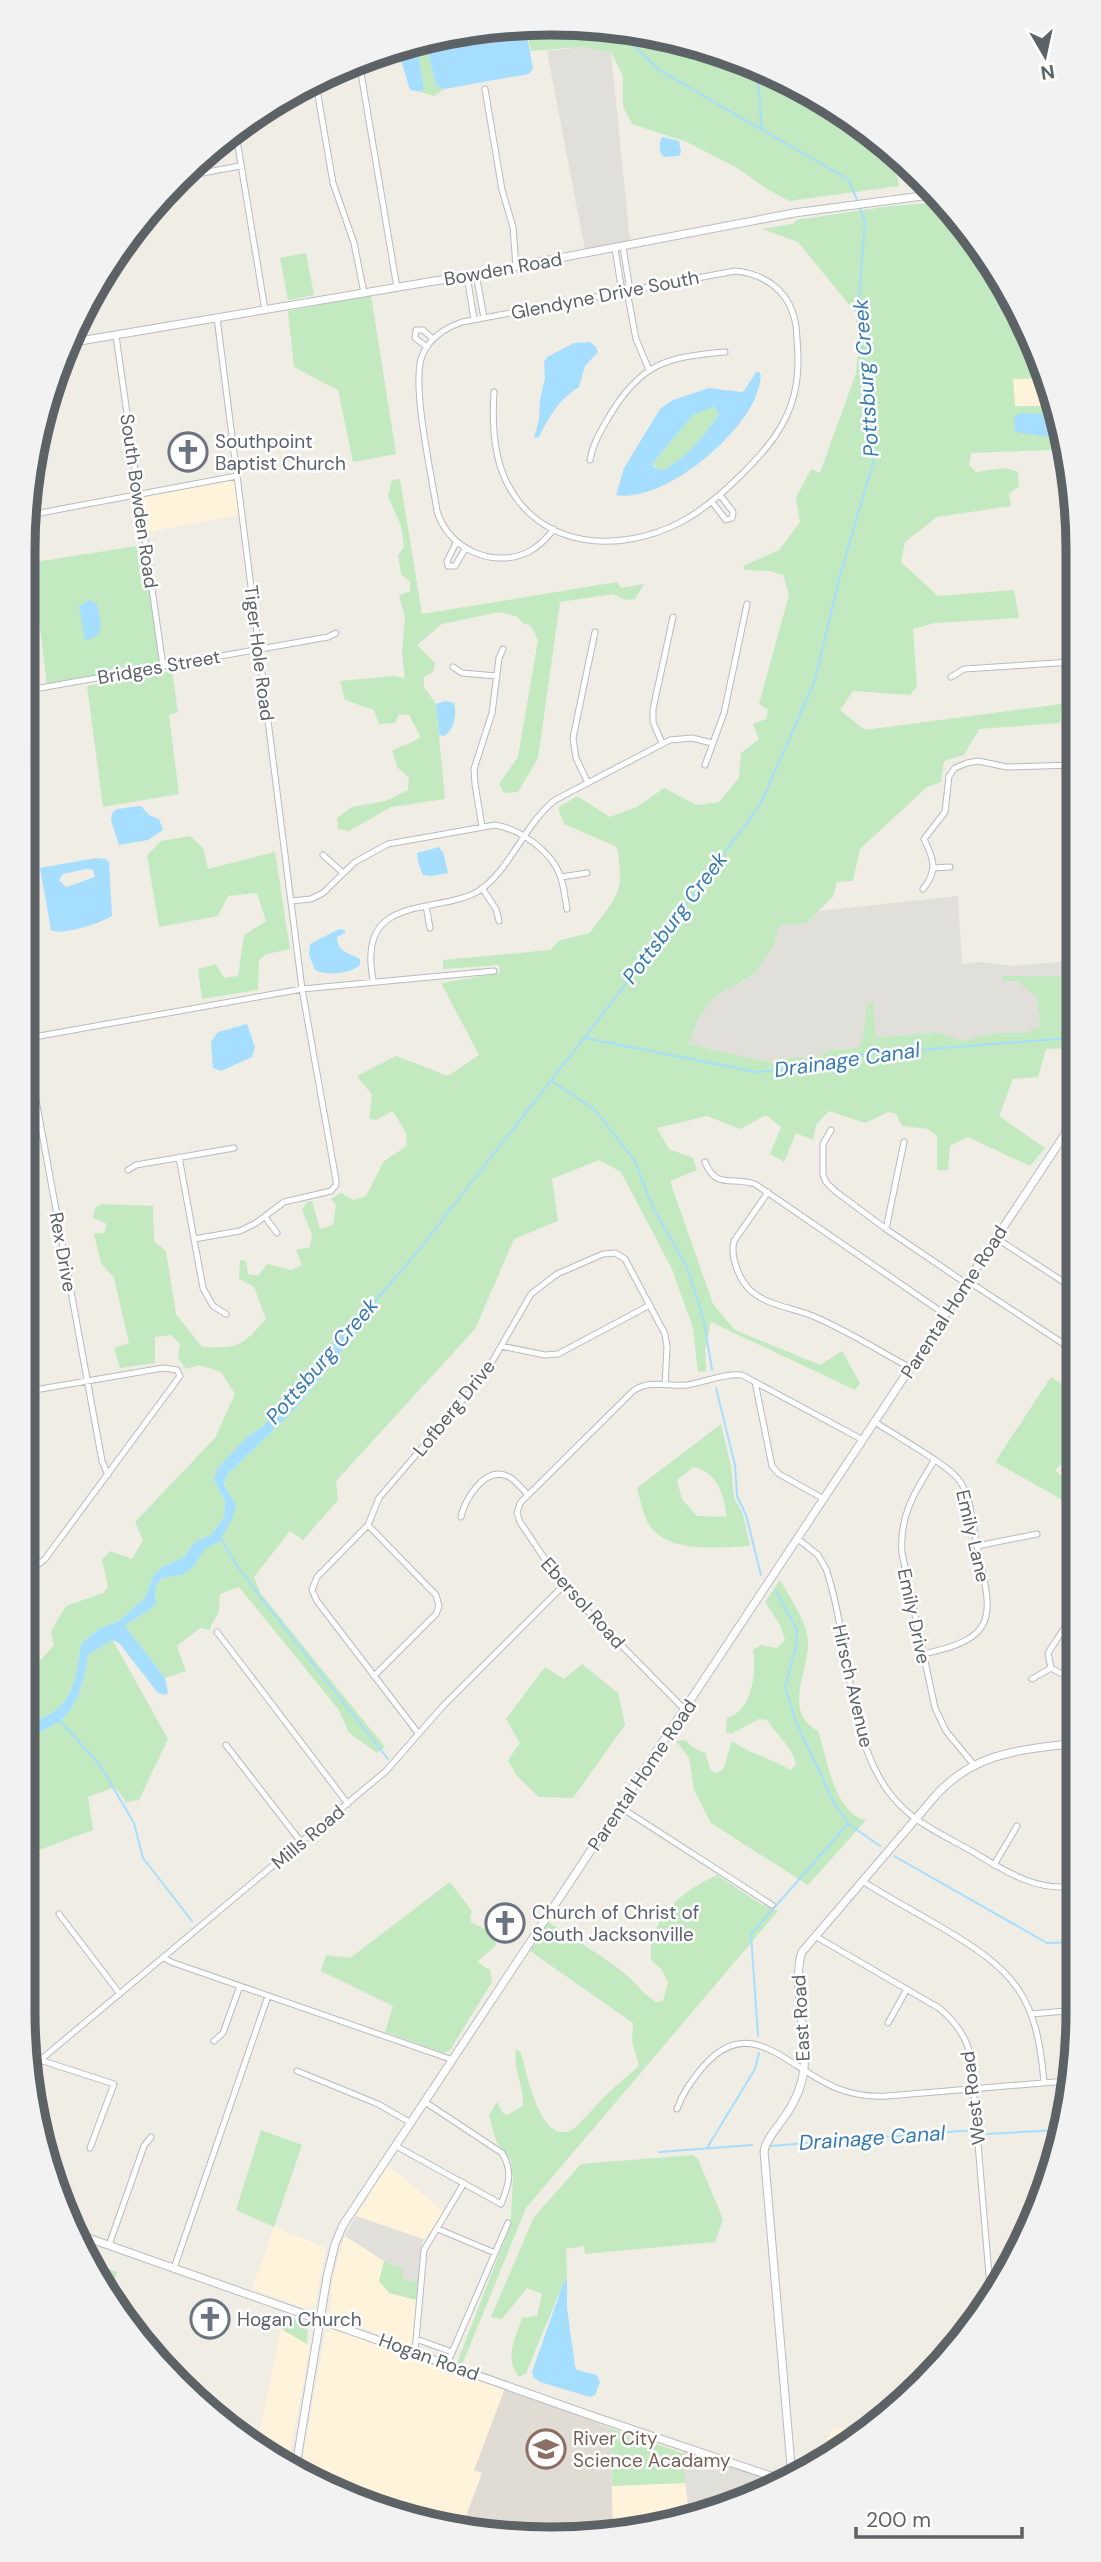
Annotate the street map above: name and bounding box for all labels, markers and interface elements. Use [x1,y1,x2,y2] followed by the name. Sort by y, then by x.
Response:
[1010,21,1080,91] north arrow
[1039,59,1056,86] text: N
[442,246,564,292] street label: Bowden Road
[509,264,701,326] street label: Glendyne Drive South
[846,298,885,458] water label: Pottsburg Creek
[114,412,164,590] street label: South Bowden Road
[215,429,346,476] place label: Southpoint Baptist Church
[167,431,209,473] church icon: Southpoint Baptist Church
[238,584,280,722] street label: Tiger Hole Road
[96,644,222,690] street label: Bridges Street
[616,846,734,990] water label: Pottsburg Creek
[772,1036,922,1084] water label: Drainage Canal
[44,1210,82,1294] street label: Rex Drive
[895,1221,1013,1383] street label: Parental Home Road
[259,1292,385,1430] water label: Pottsburg Creek
[407,1354,501,1462] street label: Lofberg Drive
[950,1487,996,1585] street label: Emily Lane
[535,1552,631,1654] street label: Ebersol Road
[892,1566,936,1666] street label: Emily Drive
[827,1622,879,1750] street label: Hirsch Avenue
[582,1694,702,1856] street label: Parental Home Road
[266,1799,350,1875] street label: Mills Road
[532,1900,699,1947] place label: Church of Christ of South Jacksonville
[484,1902,526,1944] church icon: Church of Christ of South Jacksonville
[786,1974,816,2062] street label: East Road
[955,2050,991,2146] street label: West Road
[798,2119,946,2157] water label: Drainage Canal
[189,2298,231,2340] church icon: Hogan Church
[237,2307,362,2332] place label: Hogan Church
[375,2327,483,2387] street label: Hogan Road
[573,2426,731,2473] place label: River City Science Acadamy
[525,2428,567,2470] school or university icon: River City Science Acadamy
[856,2496,1022,2540] scale bar
[866,2506,931,2534] text: 200 m

